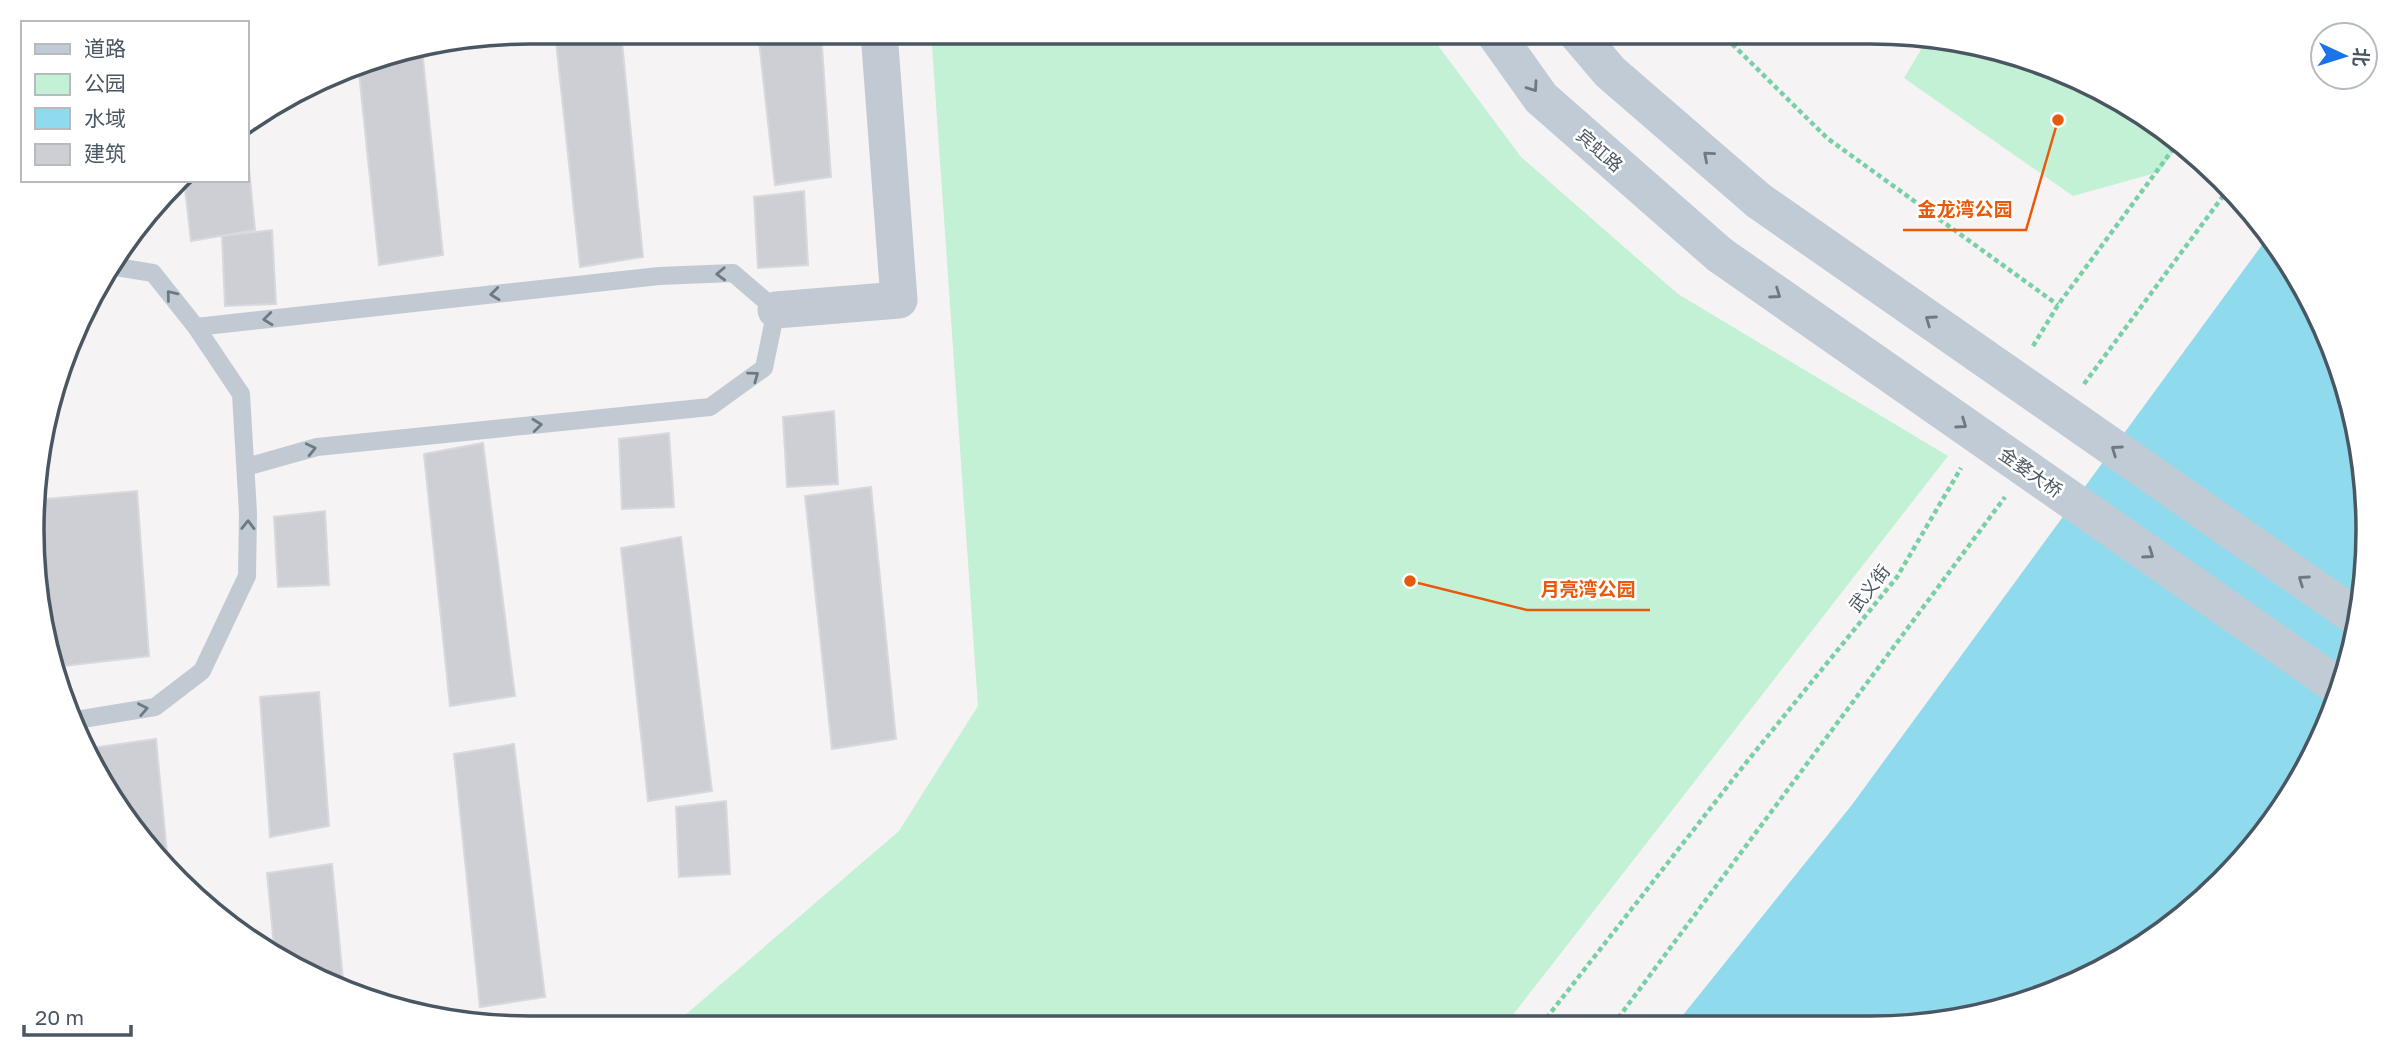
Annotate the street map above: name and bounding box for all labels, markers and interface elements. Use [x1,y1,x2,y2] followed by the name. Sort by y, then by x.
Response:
[21,21,248,182] legend
[2309,21,2379,91] north arrow
[84,35,126,61] text: 道路
[2349,47,2374,68] text: 北
[84,70,126,96] text: 公园
[1525,79,1537,92] one-way arrow
[84,105,126,131] text: 水域
[1572,124,1628,176] street label: 宾虹路
[84,140,126,166] text: 建筑
[1703,152,1716,164] one-way arrow
[1903,190,2026,230] callout: 金龙湾公园
[1917,197,2013,220] text: 金龙湾公园
[715,266,726,282] one-way arrow
[1768,286,1781,298] one-way arrow
[489,287,500,302] one-way arrow
[167,291,179,304] one-way arrow
[263,311,274,326] one-way arrow
[1925,316,1938,328] one-way arrow
[746,372,759,384] one-way arrow
[1955,416,1968,429] one-way arrow
[532,417,543,432] one-way arrow
[1995,442,2067,502] street label: 金婺大桥
[305,443,317,457] one-way arrow
[2111,446,2124,458] one-way arrow
[240,519,255,530] one-way arrow
[2141,546,2154,558] one-way arrow
[1844,560,1894,616] street label: 武义街
[1527,570,1650,610] callout: 月亮湾公园
[2298,576,2311,588] one-way arrow
[1540,577,1636,600] text: 月亮湾公园
[137,702,149,717] one-way arrow
[24,993,131,1038] scale bar
[35,1004,84,1030] text: 20 m

